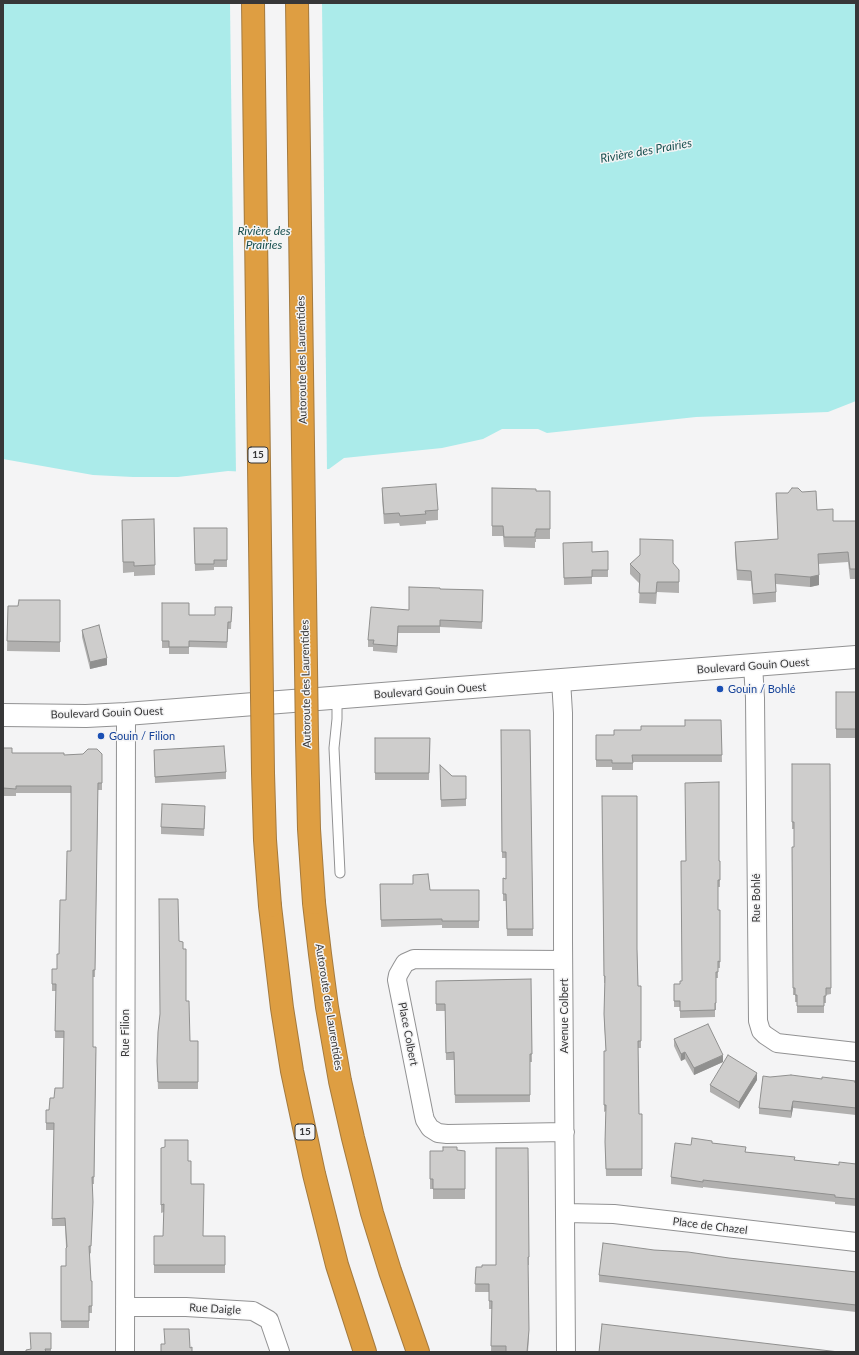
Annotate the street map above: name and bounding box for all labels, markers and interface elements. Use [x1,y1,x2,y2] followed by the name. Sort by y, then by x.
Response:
[599,136,693,166] water label: Rivière des Prairies
[237,224,291,252] water label: Rivière des Prairies
[294,296,310,424] street label: Autoroute des Laurentides
[248,447,268,463] road number: 15
[298,620,314,748] street label: Autoroute des Laurentides
[696,655,810,677] street label: Boulevard Gouin Ouest
[373,680,487,702] street label: Boulevard Gouin Ouest
[728,682,796,696] place label: Gouin / Bohlé
[715,684,725,694] marker: Gouin / Bohlé
[50,704,164,722] street label: Boulevard Gouin Ouest
[109,729,175,743] place label: Gouin / Filion
[96,731,106,741] marker: Gouin / Filion
[749,873,763,923] street label: Rue Bohlé
[312,943,346,1071] street label: Autoroute des Laurentides
[557,978,571,1054] street label: Avenue Colbert
[395,1001,421,1067] street label: Place Colbert
[118,1009,132,1057] street label: Rue Filion
[295,1124,315,1140] road number: 15
[672,1215,748,1237] street label: Place de Chazel
[189,1301,241,1317] street label: Rue Daigle

